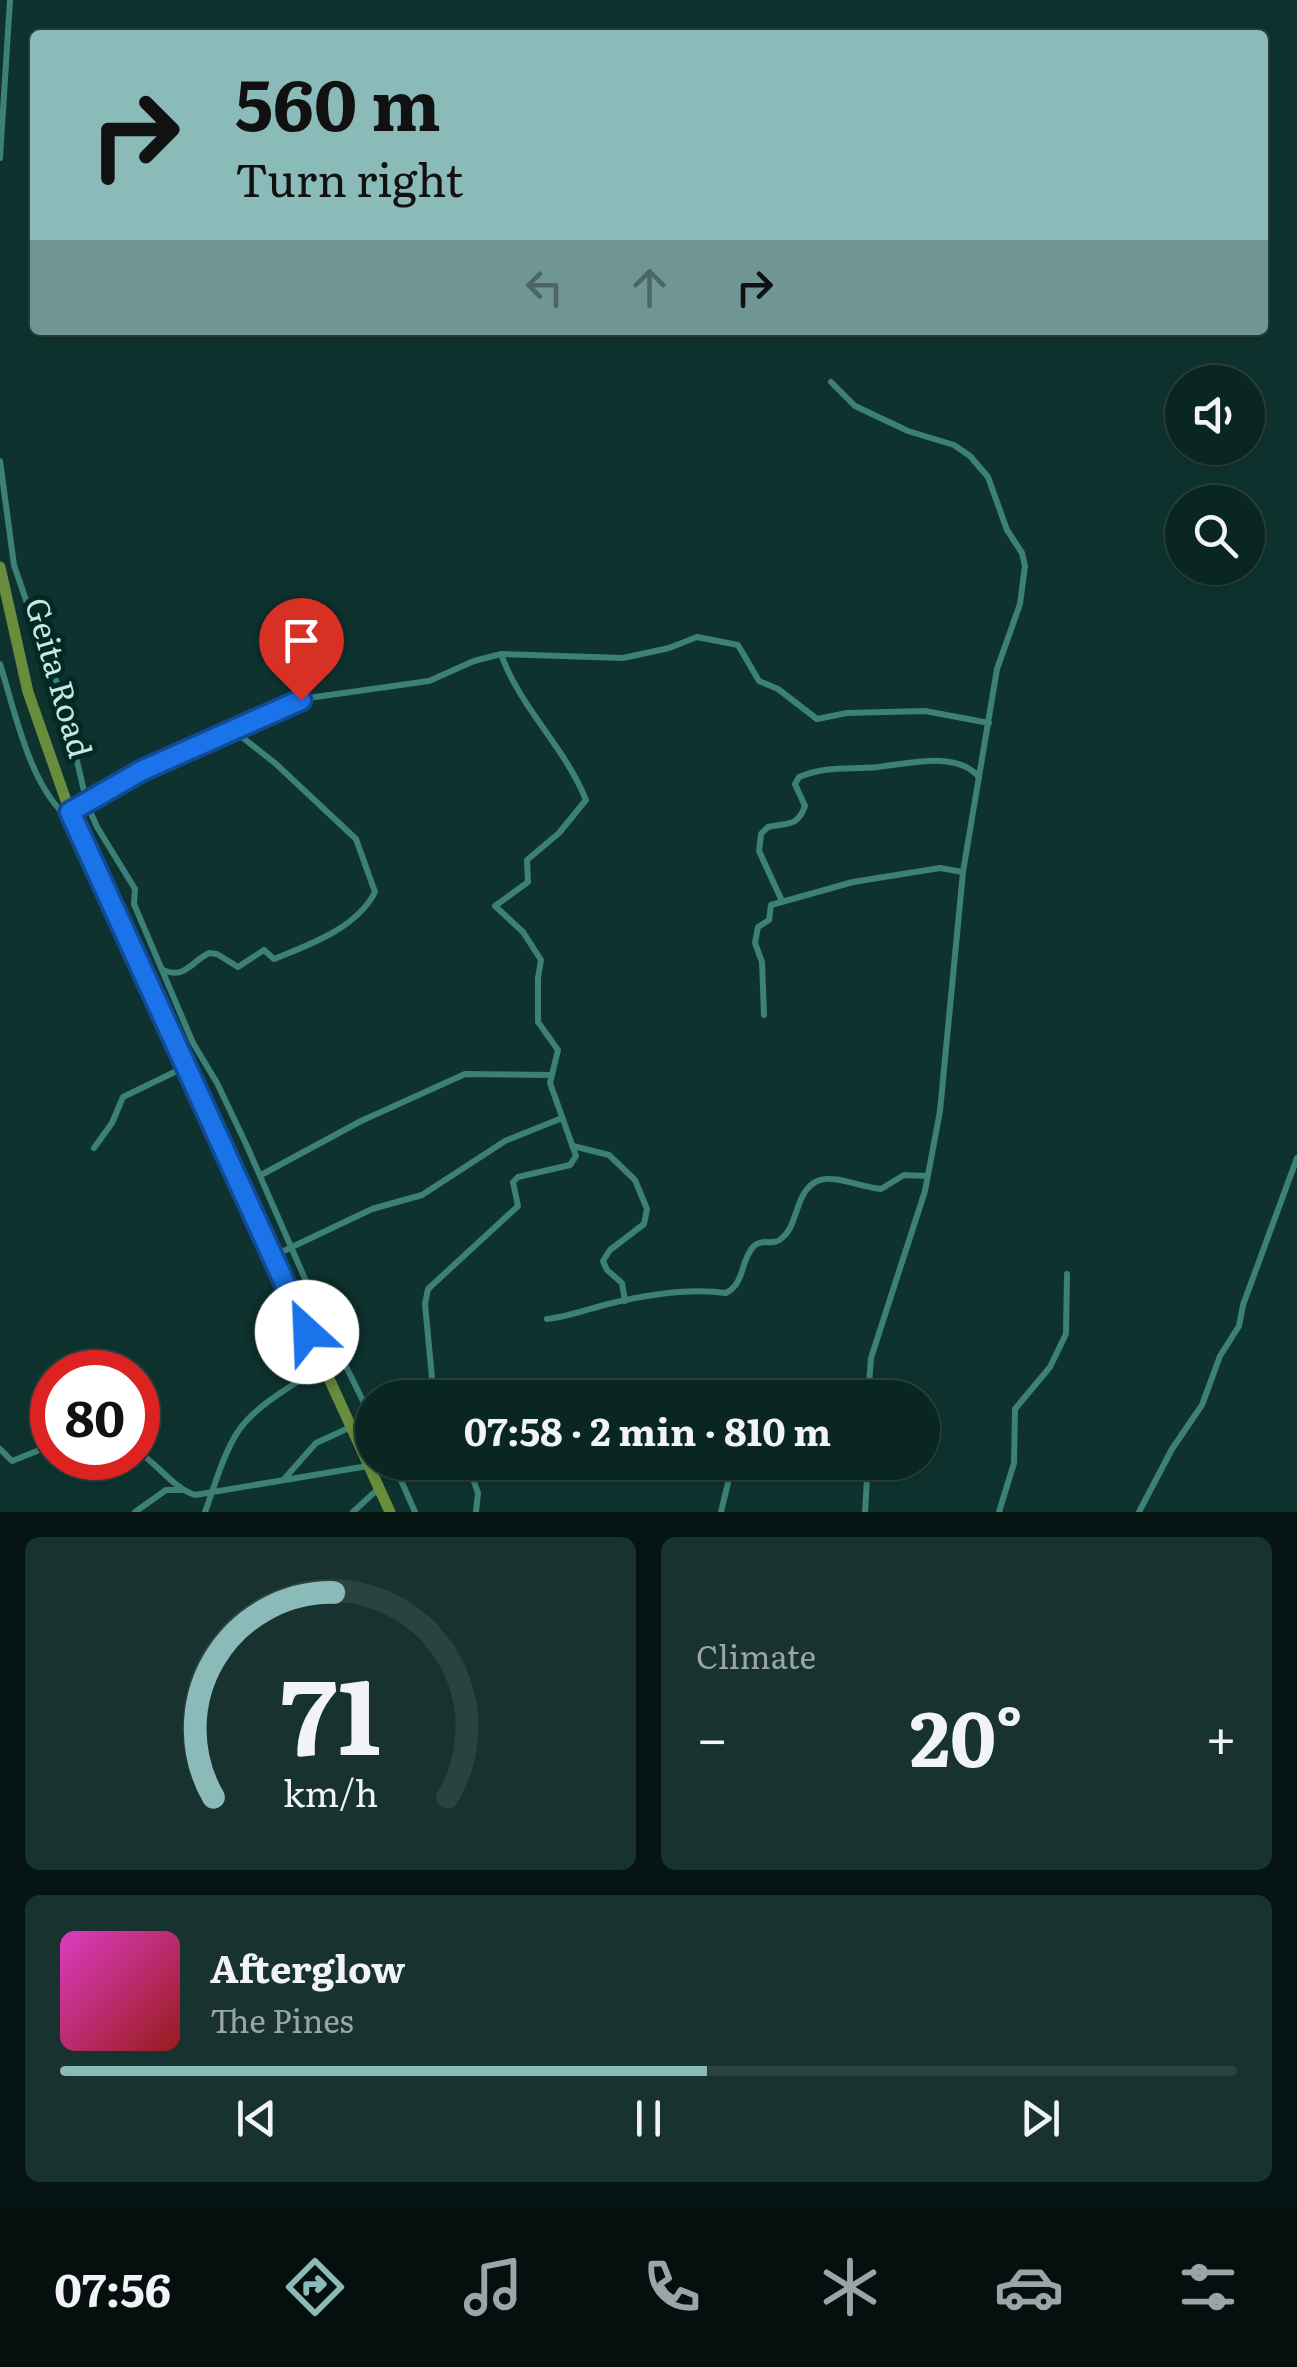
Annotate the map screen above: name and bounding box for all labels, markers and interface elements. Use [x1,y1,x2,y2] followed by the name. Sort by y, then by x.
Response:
[235,49,441,153] text: 560 m
[70,70,200,200] icon: right
[235,144,463,211] text: Turn right
[517,260,572,315] icon: left
[622,260,677,315] icon: ahead
[727,260,782,315] icon: right
[1165,365,1265,585] map controls
[1165,365,1265,465] button: sound
[1165,485,1265,585] button: search
[15,592,107,763] street label: Geita Road
[259,598,344,701] pin
[274,613,329,668] icon: arrive
[255,1280,359,1384] position arrow
[30,1350,160,1480] speed limit sign: 80
[464,1401,831,1458] text: 07:58 · 2 min · 810 m
[696,1631,816,1679] text: Climate
[280,1633,381,1787] text: 71
[910,1679,1023,1790] text: 20°
[696,1694,728,1776] text: −
[1205,1694,1237,1776] text: +
[283,1765,378,1818] text: km/h
[210,1938,405,1995] text: Afterglow
[210,1995,354,2043] text: The Pines
[229,2091,284,2146] icon: previous
[621,2091,676,2146] icon: pause
[1013,2091,1068,2146] icon: next
[280,2252,350,2322] icon: directions
[458,2252,528,2322] icon: music
[637,2252,707,2322] icon: phone
[815,2252,885,2322] icon: climate
[994,2252,1064,2322] icon: car
[1173,2252,1243,2322] icon: filters
[54,2254,171,2321] text: 07:56

